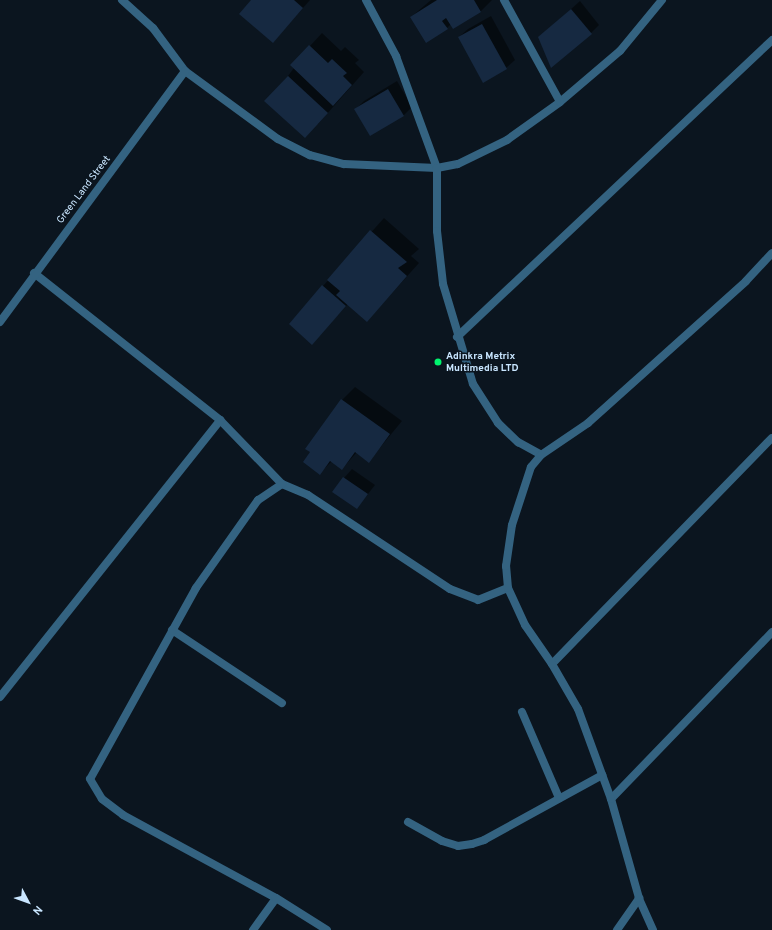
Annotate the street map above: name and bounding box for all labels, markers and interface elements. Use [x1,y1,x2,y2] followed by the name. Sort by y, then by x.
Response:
[55,154,113,226] street label: Green Land Street
[446,350,519,374] place label: Adinkra Metrix Multimedia LTD
[433,357,443,367] marker: Adinkra Metrix Multimedia LTD
[8,882,48,922] north arrow
[29,902,45,917] text: N

